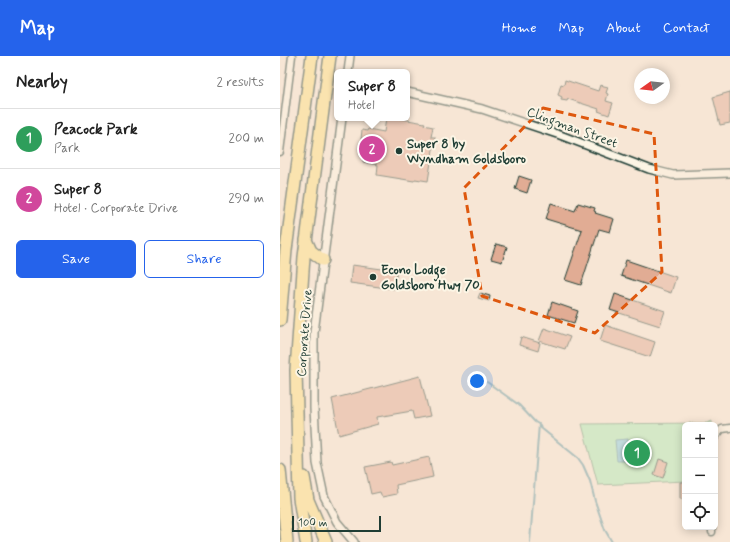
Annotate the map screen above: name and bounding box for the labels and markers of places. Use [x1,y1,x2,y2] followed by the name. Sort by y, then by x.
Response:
[359,134,385,164] pin: 2
[406,136,526,168] place label: Super 8 by Wyndham Goldsboro
[394,146,404,156] marker: Super 8 by Wyndham Goldsboro
[381,262,480,294] place label: Econo Lodge Goldsboro Hwy 70
[368,272,378,282] marker: Econo Lodge Goldsboro Hwy 70
[624,438,650,468] pin: 1

